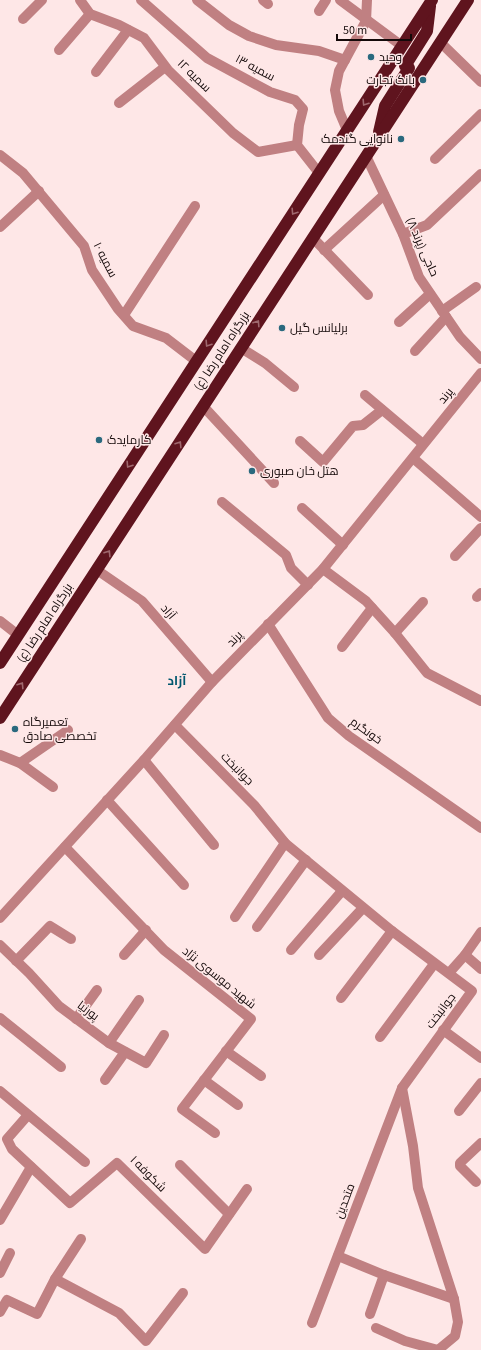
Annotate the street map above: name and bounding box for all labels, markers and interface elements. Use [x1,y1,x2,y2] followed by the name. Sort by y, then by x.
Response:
[337,16,411,42] scale bar
[343,22,367,39] text: 50 m
[379,49,402,66] place label: وحید
[232,50,278,86] street label: سمیه ۱۳
[366,52,376,62] marker: وحید
[173,56,215,96] street label: سمیه ۱۲
[366,72,415,89] place label: بانک تجارت
[418,75,428,85] marker: بانک تجارت
[362,99,369,106] one-way arrow
[321,131,393,148] place label: نانوایی گندمک
[396,134,406,144] marker: نانوایی گندمک
[291,208,299,215] one-way arrow
[401,215,443,279] street label: حاجی (پرند ۸)
[89,239,121,281] street label: سمیه ۱۰
[190,308,254,394] street label: بزرگراه امام رضا (ع)
[290,320,348,337] place label: برلیانس گیل
[252,321,259,328] one-way arrow
[277,323,287,333] marker: برلیانس گیل
[205,340,212,347] one-way arrow
[434,384,458,408] street label: پرند
[107,432,151,449] place label: کارمایدک
[94,435,104,445] marker: کارمایدک
[174,441,181,448] one-way arrow
[126,461,134,468] one-way arrow
[260,463,339,480] place label: هتل خان صبوری
[247,466,257,476] marker: هتل خان صبوری
[103,550,110,557] one-way arrow
[13,580,77,666] street label: بزرگراه امام رضا (ع)
[157,601,180,624] street label: آزاد
[223,627,247,651] street label: پرند
[168,672,187,690] district label: آزاد
[16,682,24,689] one-way arrow
[346,713,386,749] street label: خونگرم
[23,714,97,745] place label: تعمیرگاه تخصصی صادق
[10,724,20,734] marker: تعمیرگاه تخصصی صادق
[217,749,257,789] street label: جوانبخت
[178,943,260,1013] street label: شهید موسوی نژاد
[422,990,460,1032] street label: جوانبخت
[73,997,103,1025] street label: پورنیا
[126,1152,170,1196] street label: شکوفه ۱
[331,1181,359,1221] street label: متحدین

